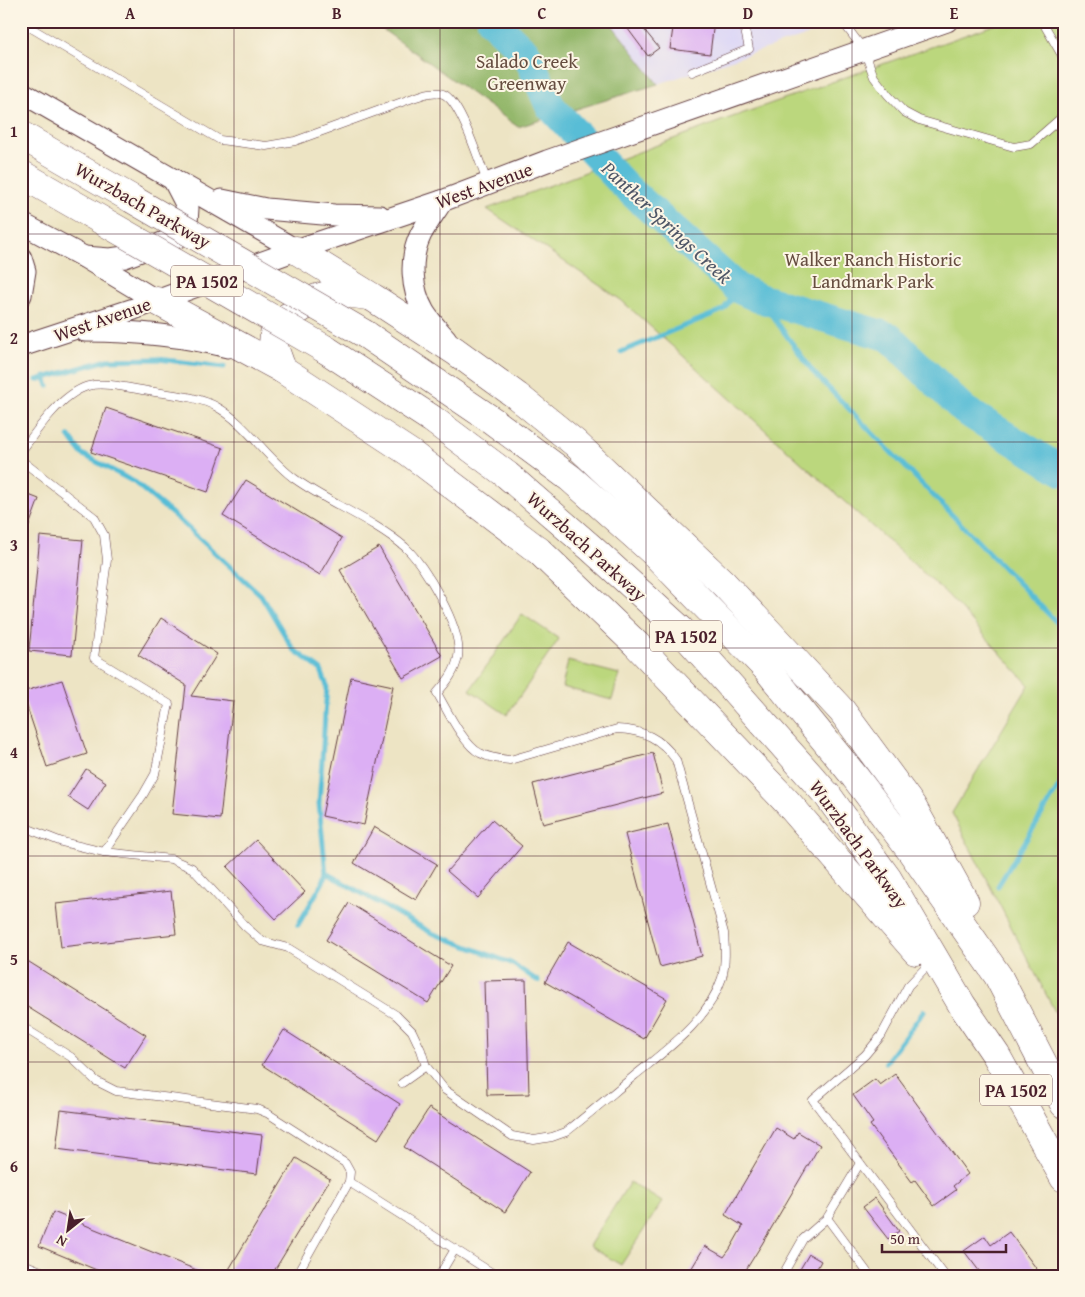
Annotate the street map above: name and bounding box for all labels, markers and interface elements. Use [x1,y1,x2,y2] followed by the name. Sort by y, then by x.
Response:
[125,1,136,25] text: A
[332,1,342,25] text: B
[537,1,547,25] text: C
[743,1,753,25] text: D
[950,1,959,25] text: E
[476,47,578,97] park label: Salado Creek Greenway
[10,119,18,143] text: 1
[595,153,739,291] water label: Panther Springs Creek
[70,155,217,256] street label: Wurzbach Parkway
[432,155,536,215] street label: West Avenue
[785,245,961,295] park label: Walker Ranch Historic Landmark Park
[171,266,243,296] road number: PA 1502
[50,289,154,349] street label: West Avenue
[10,326,18,350] text: 2
[521,485,654,608] street label: Wurzbach Parkway
[10,533,18,557] text: 3
[650,620,722,652] road number: PA 1502
[10,740,18,764] text: 4
[803,774,916,914] street label: Wurzbach Parkway
[10,947,18,971] text: 5
[980,1074,1052,1106] road number: PA 1502
[10,1154,18,1178] text: 6
[42,1204,92,1254] north arrow
[882,1222,1006,1254] scale bar
[890,1228,921,1249] text: 50 m
[52,1230,71,1252] text: N

